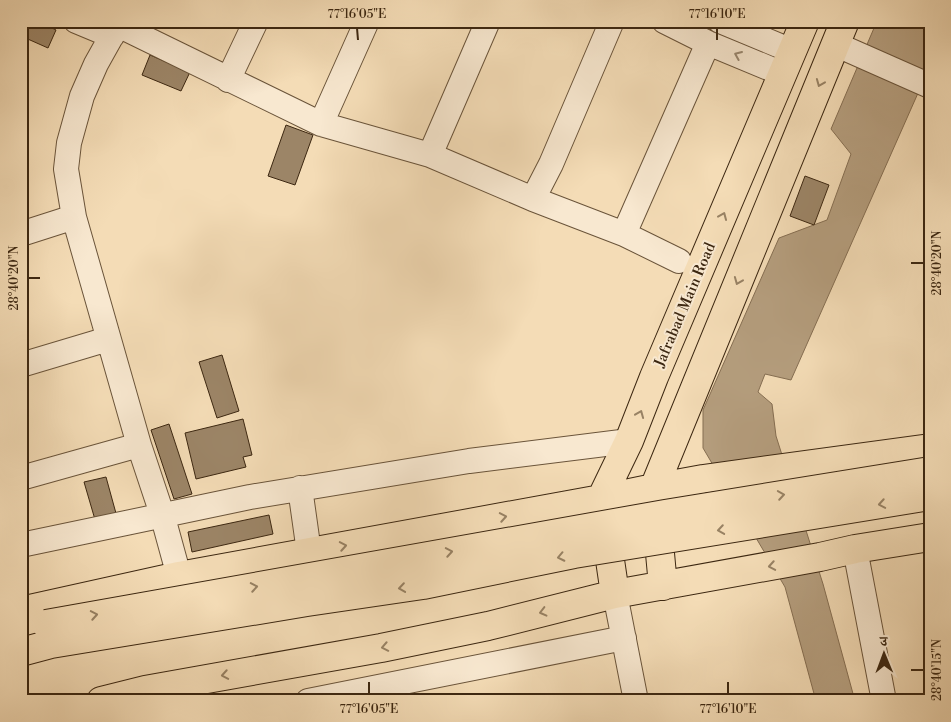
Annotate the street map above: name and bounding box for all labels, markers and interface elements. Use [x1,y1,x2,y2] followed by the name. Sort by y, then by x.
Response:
[328,7,386,22] text: 77°16'05"E
[689,7,745,22] text: 77°16'10"E
[734,51,743,62] one-way arrow
[815,78,825,86] one-way arrow
[716,212,727,221] one-way arrow
[930,231,945,295] text: 28°40'20"N
[650,239,720,371] street label: Jafrabad Main Road
[7,246,22,310] text: 28°40'20"N
[734,276,744,285] one-way arrow
[633,410,644,419] one-way arrow
[777,491,786,501] one-way arrow
[877,499,886,509] one-way arrow
[499,513,508,523] one-way arrow
[717,525,726,535] one-way arrow
[339,541,348,552] one-way arrow
[444,548,453,558] one-way arrow
[557,551,565,561] one-way arrow
[767,560,776,570] one-way arrow
[250,582,259,592] one-way arrow
[397,582,405,593] one-way arrow
[539,606,548,617] one-way arrow
[90,611,99,621] one-way arrow
[858,630,908,680] north arrow
[879,633,888,651] text: उ
[930,639,945,701] text: 28°40'15"N
[380,642,389,652] one-way arrow
[220,670,229,680] one-way arrow
[340,702,398,717] text: 77°16'05"E
[700,702,756,717] text: 77°16'10"E

